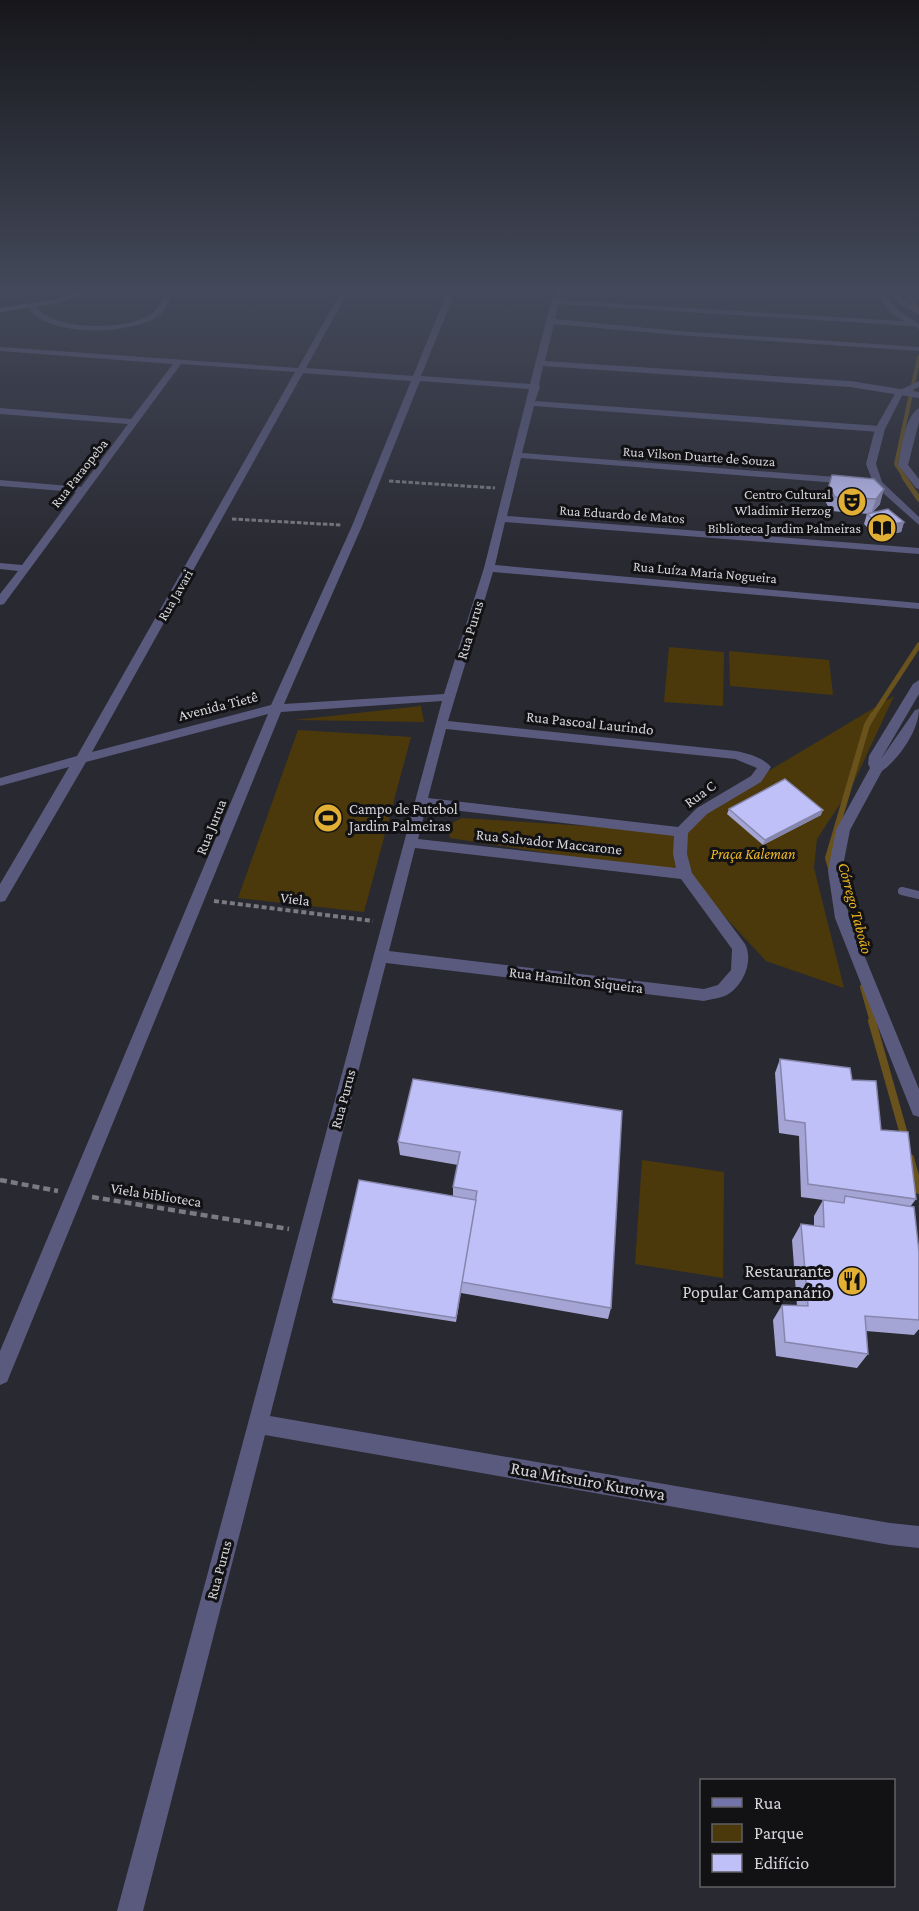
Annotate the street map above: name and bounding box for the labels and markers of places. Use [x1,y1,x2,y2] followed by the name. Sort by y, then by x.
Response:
[735,486,831,518] place label: Centro Cultural Wladimir Herzog
[836,486,868,518] theatre icon: Centro Cultural Wladimir Herzog
[866,512,898,544] library icon: Biblioteca Jardim Palmeiras
[708,520,861,536] place label: Biblioteca Jardim Palmeiras
[347,801,458,835] place label: Campo de Futebol Jardim Palmeiras
[312,802,344,834] sports icon: Campo de Futebol Jardim Palmeiras
[682,1261,831,1302] place label: Restaurante Popular Campanário
[836,1265,868,1297] restaurant icon: Restaurante Popular Campanário

